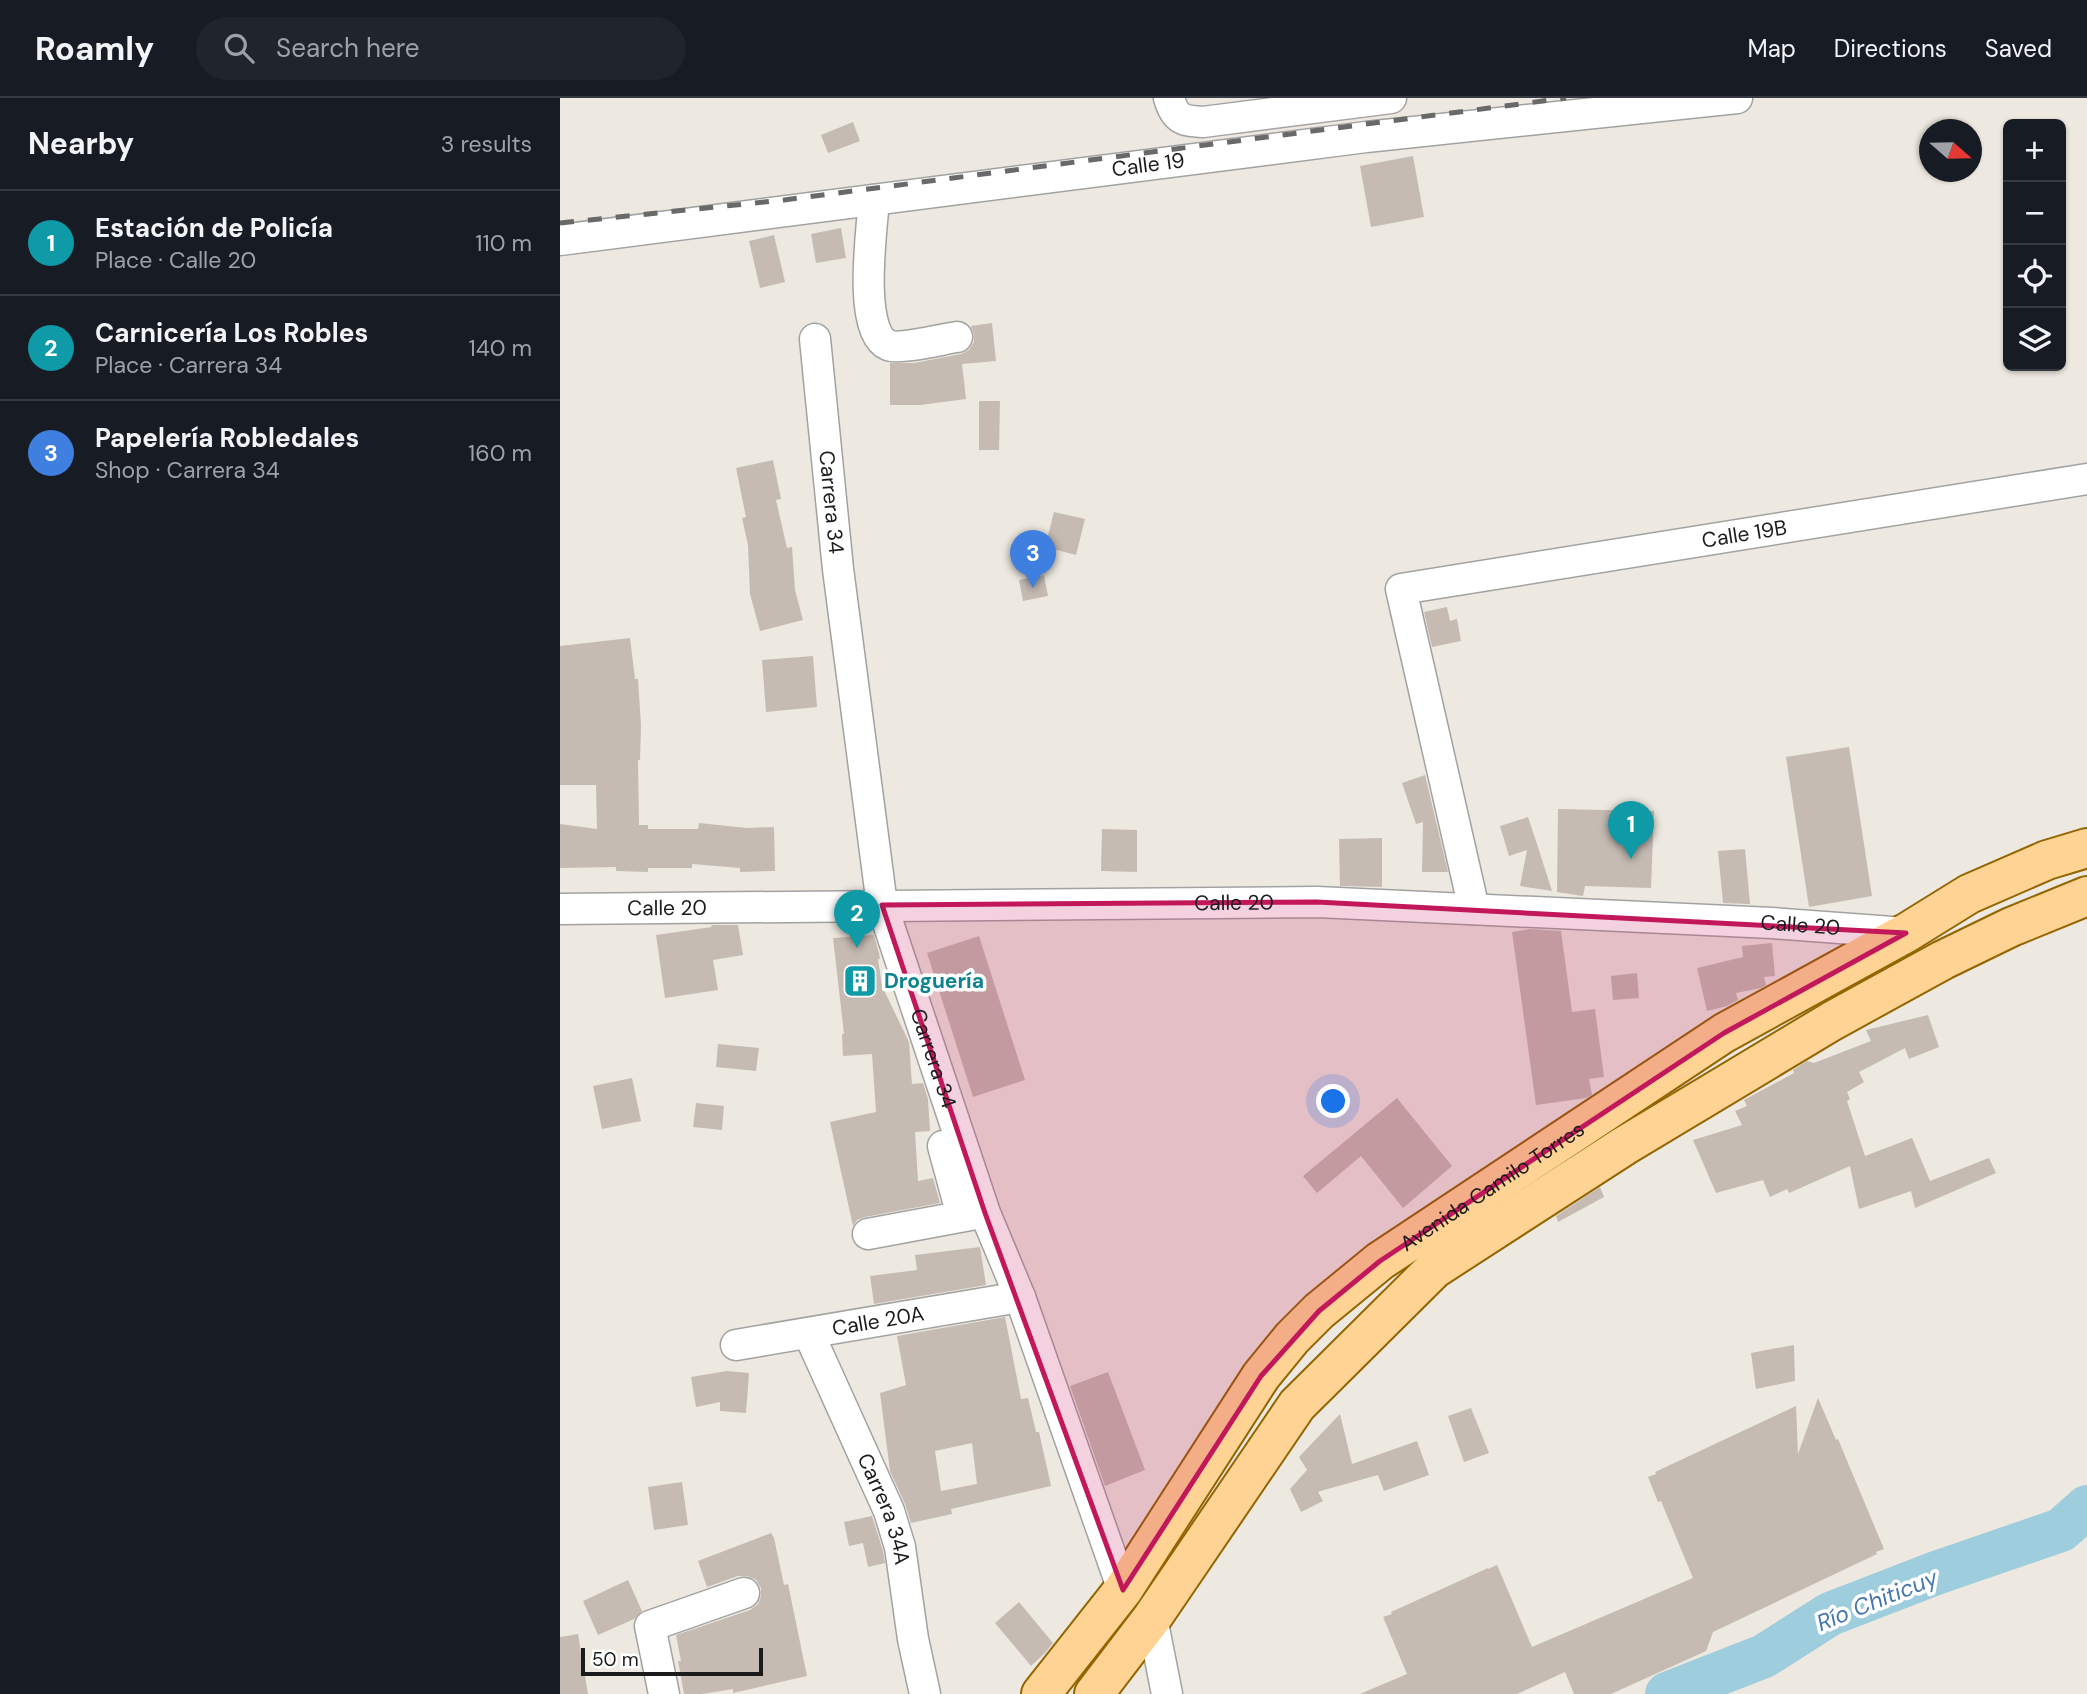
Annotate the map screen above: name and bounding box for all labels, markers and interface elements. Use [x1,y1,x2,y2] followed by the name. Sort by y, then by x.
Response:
[196,17,686,80] search box
[35,27,154,70] text: Roamly
[220,29,258,67] icon: search
[276,31,420,65] text: Search here
[1748,33,1796,64] text: Map
[1834,33,1947,64] text: Directions
[1985,33,2052,64] text: Saved
[1919,119,1982,182] north arrow
[2003,119,2066,371] map controls
[2003,119,2066,182] button: +
[28,124,134,163] text: Nearby
[441,129,532,159] text: 3 results
[1110,146,1186,183] street label: Calle 19
[2003,182,2066,245] button: −
[95,211,333,245] text: Estación de Policía
[47,228,55,258] text: 1
[475,228,532,258] text: 110 m
[95,245,256,275] text: Place · Calle 20
[2003,245,2066,308] button: locate
[2003,308,2066,371] button: layers
[95,316,368,350] text: Carnicería Los Robles
[44,333,58,363] text: 2
[469,333,532,363] text: 140 m
[95,350,282,380] text: Place · Carrera 34
[95,421,359,455] text: Papelería Robledales
[44,438,58,468] text: 3
[468,438,532,468] text: 160 m
[812,449,850,555] street label: Carrera 34
[95,455,280,485] text: Shop · Carrera 34
[1700,513,1789,555] street label: Calle 19B
[1010,530,1056,588] pin: 3
[1608,801,1654,859] pin: 1
[1194,888,1274,917] street label: Calle 20
[834,890,880,948] pin: 2
[627,894,707,922] street label: Calle 20
[1760,908,1841,942] street label: Calle 20
[841,962,879,1000] building icon: Droguería
[884,967,984,995] place label: Droguería
[904,1005,963,1112] street label: Carrera 34
[1316,1084,1350,1118] your location
[1395,1115,1590,1258] street label: Avenida Camilo Torres
[830,1299,926,1343] street label: Calle 20A
[851,1449,916,1567] street label: Carrera 34A
[1812,1562,1943,1638] water label: Río Chiticuy
[581,1645,763,1677] scale bar
[592,1647,639,1672] text: 50 m

